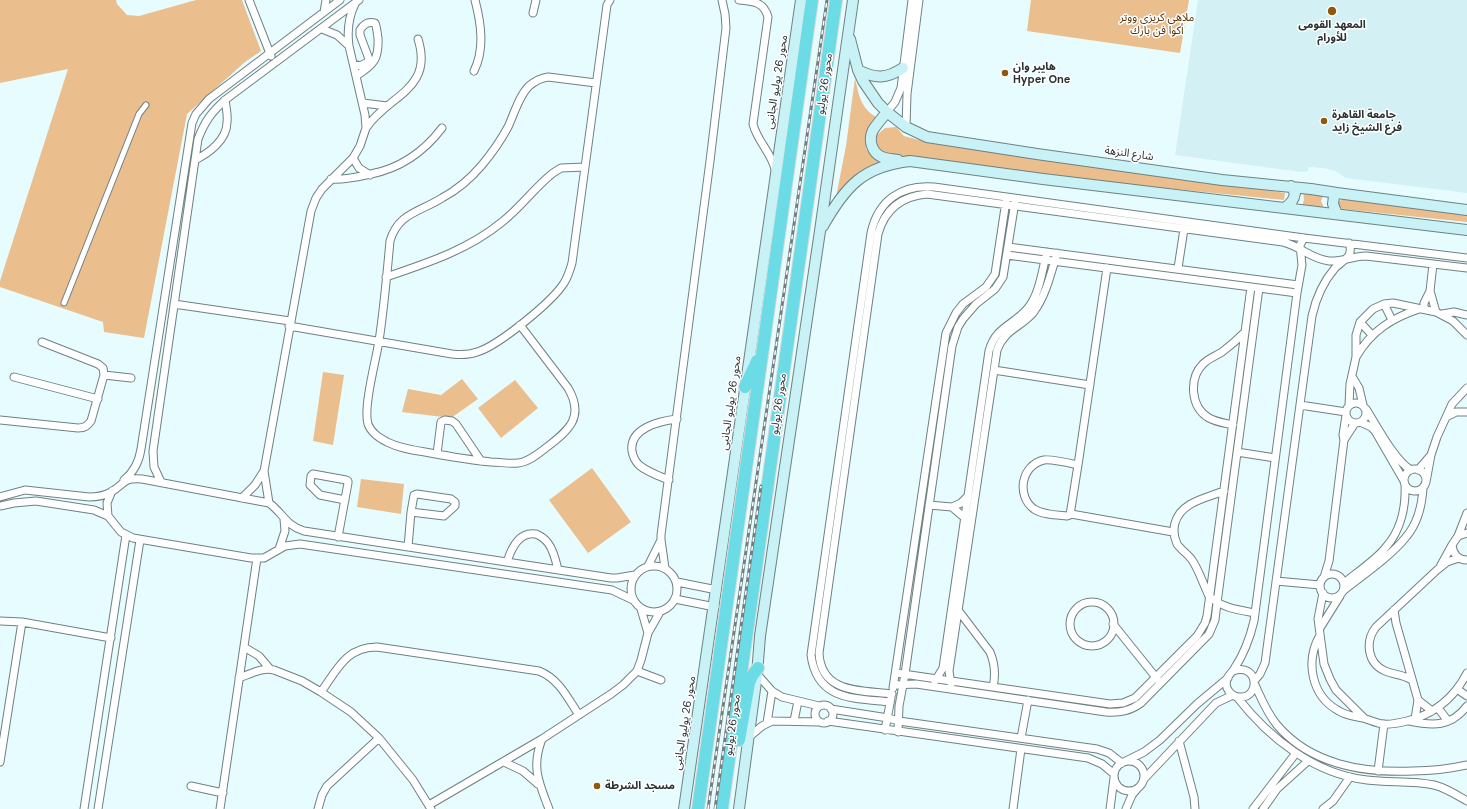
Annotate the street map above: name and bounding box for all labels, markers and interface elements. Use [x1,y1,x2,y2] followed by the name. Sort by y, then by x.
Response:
[1326,5,1338,17] marker: المعهد القومى للأورام
[1120,11,1194,37] park label: ملاهى كريزى ووتر أكوا فن بارك
[1298,18,1366,44] place label: المعهد القومى للأورام
[763,34,791,130] street label: محور 26 يوليو الجانبى
[814,53,836,115] street label: محور 26 يوليو
[1013,60,1070,86] place label: هايبر وان Hyper One
[1000,68,1010,78] marker: هايبر وان Hyper One
[1332,108,1402,134] place label: جامعة القاهرة فرع الشيخ زايد
[1319,116,1329,126] marker: جامعة القاهرة فرع الشيخ زايد
[1104,144,1154,164] street label: شارع النزهة
[718,355,744,451] street label: محور 26 يوليو الجانبى
[768,373,790,435] street label: محور 26 يوليو
[671,675,699,771] street label: محور 26 يوليو الجانبى
[722,694,744,756] street label: محور 26 يوليو
[605,779,675,793] place label: مسجد الشرطة
[592,781,602,791] marker: مسجد الشرطة

